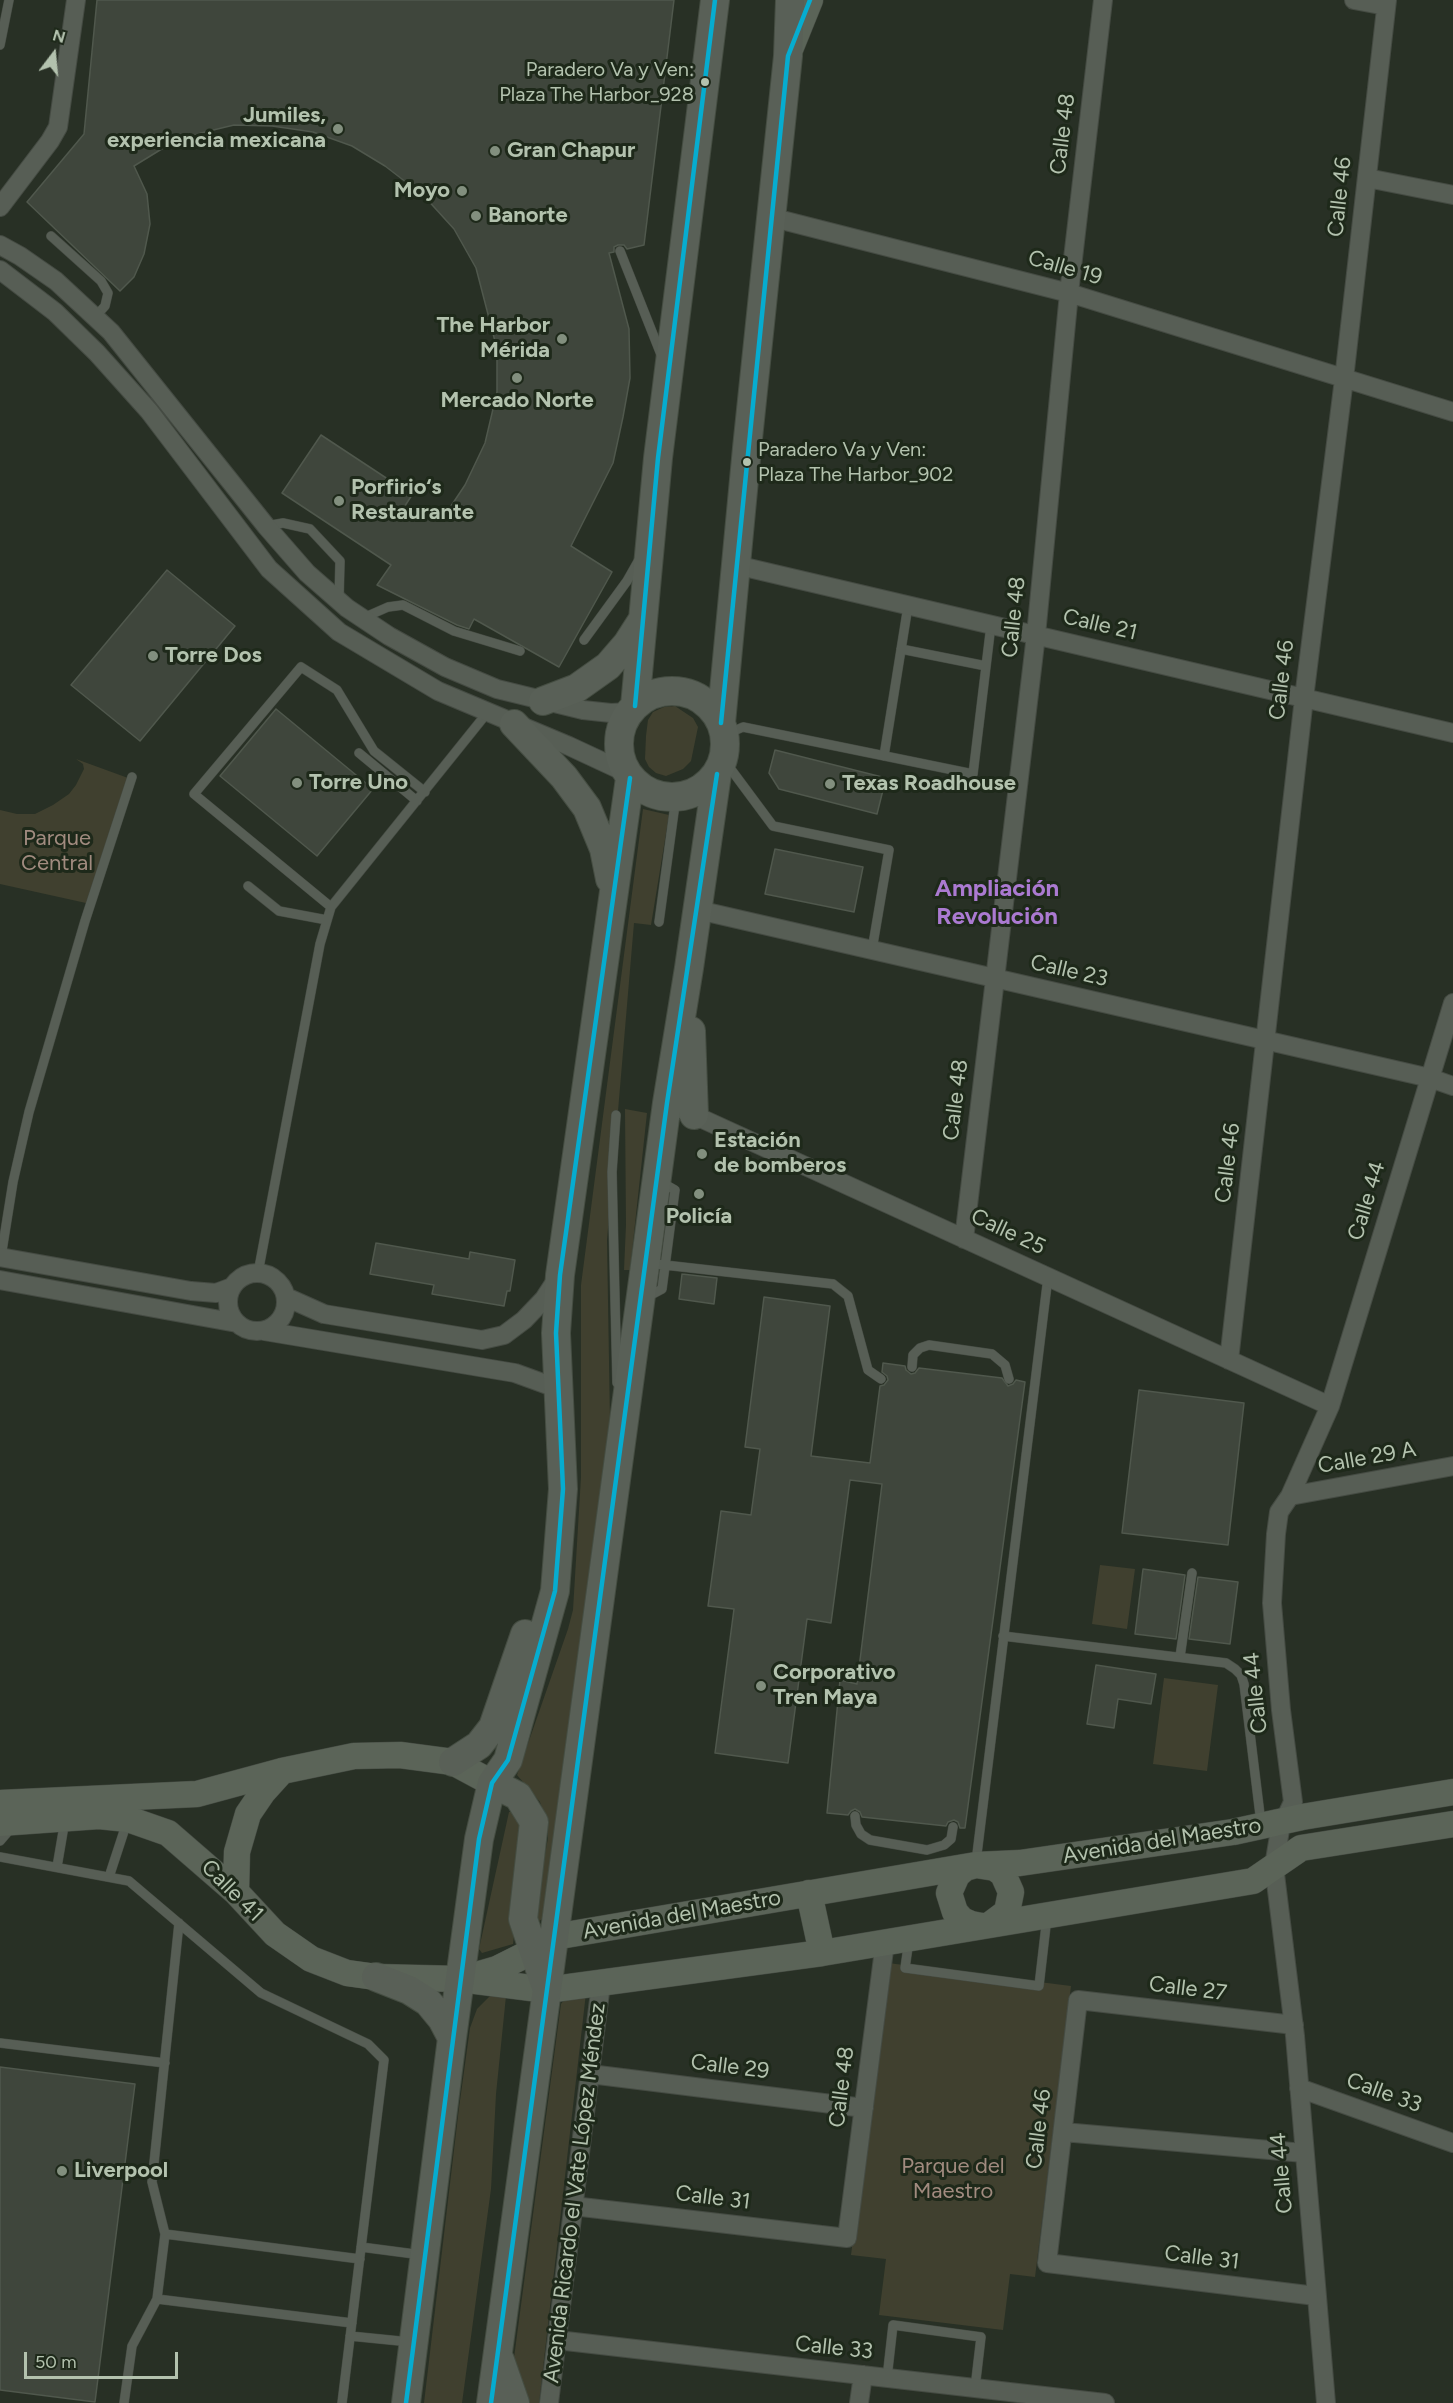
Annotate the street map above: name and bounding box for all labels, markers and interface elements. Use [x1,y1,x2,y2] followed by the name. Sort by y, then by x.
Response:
[24,24,84,84] north arrow
[51,25,68,47] text: N
[499,58,694,105] place label: Paradero Va y Ven: Plaza The Harbor_928
[699,76,711,88] marker: Paradero Va y Ven: Plaza The Harbor_928
[1045,92,1081,176] street label: Calle 48
[107,103,326,154] place label: Jumiles, experiencia mexicana
[331,122,345,136] marker: Jumiles, experiencia mexicana
[507,138,635,164] place label: Gran Chapur
[488,144,502,158] marker: Gran Chapur
[1323,156,1357,238] street label: Calle 46
[394,178,450,204] place label: Moyo
[455,184,469,198] marker: Moyo
[488,203,568,229] place label: Banorte
[469,209,483,223] marker: Banorte
[1025,245,1105,291] street label: Calle 19
[436,313,550,364] place label: The Harbor Mérida
[555,332,569,346] marker: The Harbor Mérida
[510,371,524,385] marker: Mercado Norte
[440,388,594,414] place label: Mercado Norte
[758,438,953,485] place label: Paradero Va y Ven: Plaza The Harbor_902
[741,456,753,468] marker: Paradero Va y Ven: Plaza The Harbor_902
[351,475,474,526] place label: Porfirio‘s Restaurante
[332,494,346,508] marker: Porfirio‘s Restaurante
[997,575,1031,659] street label: Calle 48
[1060,604,1140,646] street label: Calle 21
[1264,639,1300,721] street label: Calle 46
[165,643,262,669] place label: Torre Dos
[146,649,160,663] marker: Torre Dos
[309,770,408,796] place label: Torre Uno
[842,771,1016,797] place label: Texas Roadhouse
[290,776,304,790] marker: Torre Uno
[823,777,837,791] marker: Texas Roadhouse
[21,826,93,878] park label: Parque Central
[935,875,1059,931] district label: Ampliación Revolución
[1028,949,1110,993] street label: Calle 23
[938,1058,974,1142] street label: Calle 48
[1210,1122,1246,1204] street label: Calle 46
[714,1128,846,1180] place label: Estación de bomberos
[695,1147,709,1161] marker: Estación de bomberos
[1342,1158,1392,1244] street label: Calle 44
[692,1187,706,1201] marker: Policía
[967,1203,1049,1261] street label: Calle 25
[666,1204,732,1230] place label: Policía
[1316,1436,1418,1480] street label: Calle 29 A
[1239,1651,1273,1735] street label: Calle 44
[773,1660,895,1712] place label: Corporativo Tren Maya
[754,1679,768,1693] marker: Corporativo Tren Maya
[1061,1812,1263,1870] street label: Avenida del Maestro
[195,1854,269,1928] street label: Calle 41
[581,1885,783,1945] street label: Avenida del Maestro
[1148,1971,1228,2007] street label: Calle 27
[539,2001,611,2385] street label: Avenida Ricardo el Vate López Méndez
[824,2045,860,2129] street label: Calle 48
[689,2049,771,2085] street label: Calle 29
[1343,2067,1425,2119] street label: Calle 33
[1021,2088,1057,2170] street label: Calle 46
[1265,2131,1299,2215] street label: Calle 44
[901,2154,1005,2206] park label: Parque del Maestro
[74,2158,168,2184] place label: Liverpool
[55,2164,69,2178] marker: Liverpool
[674,2180,752,2216] street label: Calle 31
[1163,2240,1241,2276] street label: Calle 31
[794,2331,874,2365] street label: Calle 33
[27,2340,182,2378] scale bar
[35,2351,77,2373] text: 50 m

